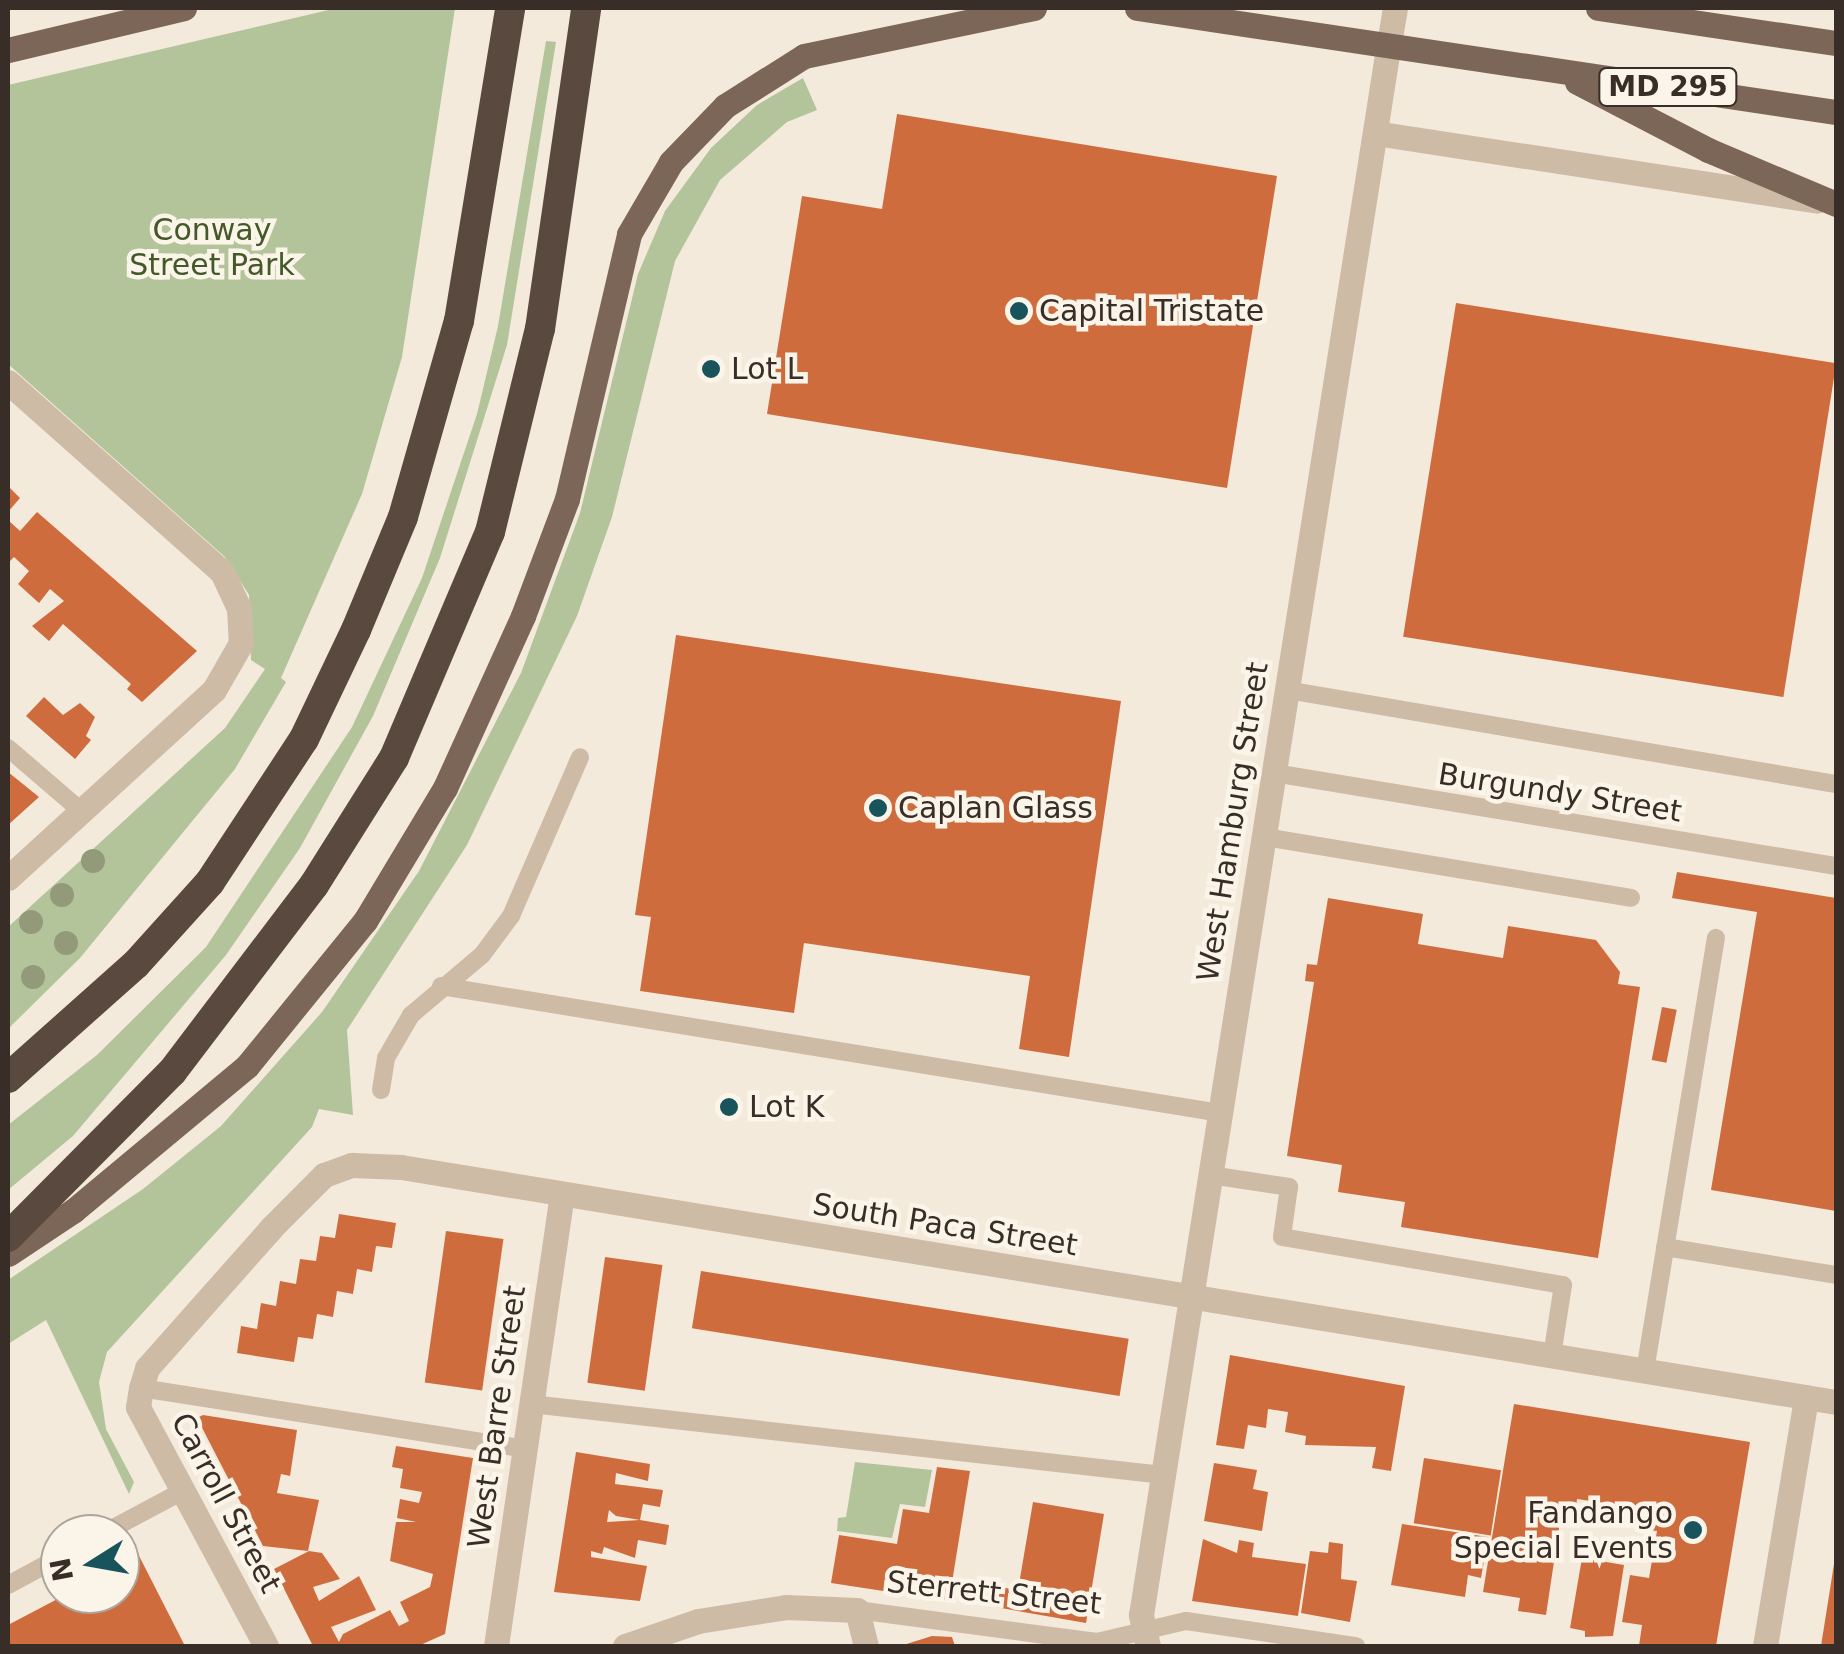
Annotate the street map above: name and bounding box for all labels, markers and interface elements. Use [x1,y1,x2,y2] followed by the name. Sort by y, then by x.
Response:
[1598,64,1738,110] road number: MD 295
[129,212,295,282] park label: Conway Street Park
[1039,293,1264,329] place label: Capital Tristate
[1008,300,1030,322] marker: Capital Tristate
[731,351,804,387] place label: Lot L
[700,358,722,380] marker: Lot L
[1190,660,1276,984] street label: West Hamburg Street
[1436,756,1684,830] street label: Burgundy Street
[898,790,1093,826] place label: Caplan Glass
[867,797,889,819] marker: Caplan Glass
[749,1089,825,1125] place label: Lot K
[718,1096,740,1118] marker: Lot K
[810,1186,1080,1264] street label: South Paca Street
[461,1283,533,1551] street label: West Barre Street
[164,1407,288,1599] street label: Carroll Street
[1454,1495,1673,1566] place label: Fandango Special Events
[40,1514,140,1614] north arrow
[1682,1519,1704,1541] marker: Fandango Special Events
[44,1555,80,1584] text: N
[885,1564,1103,1622] street label: Sterrett Street

